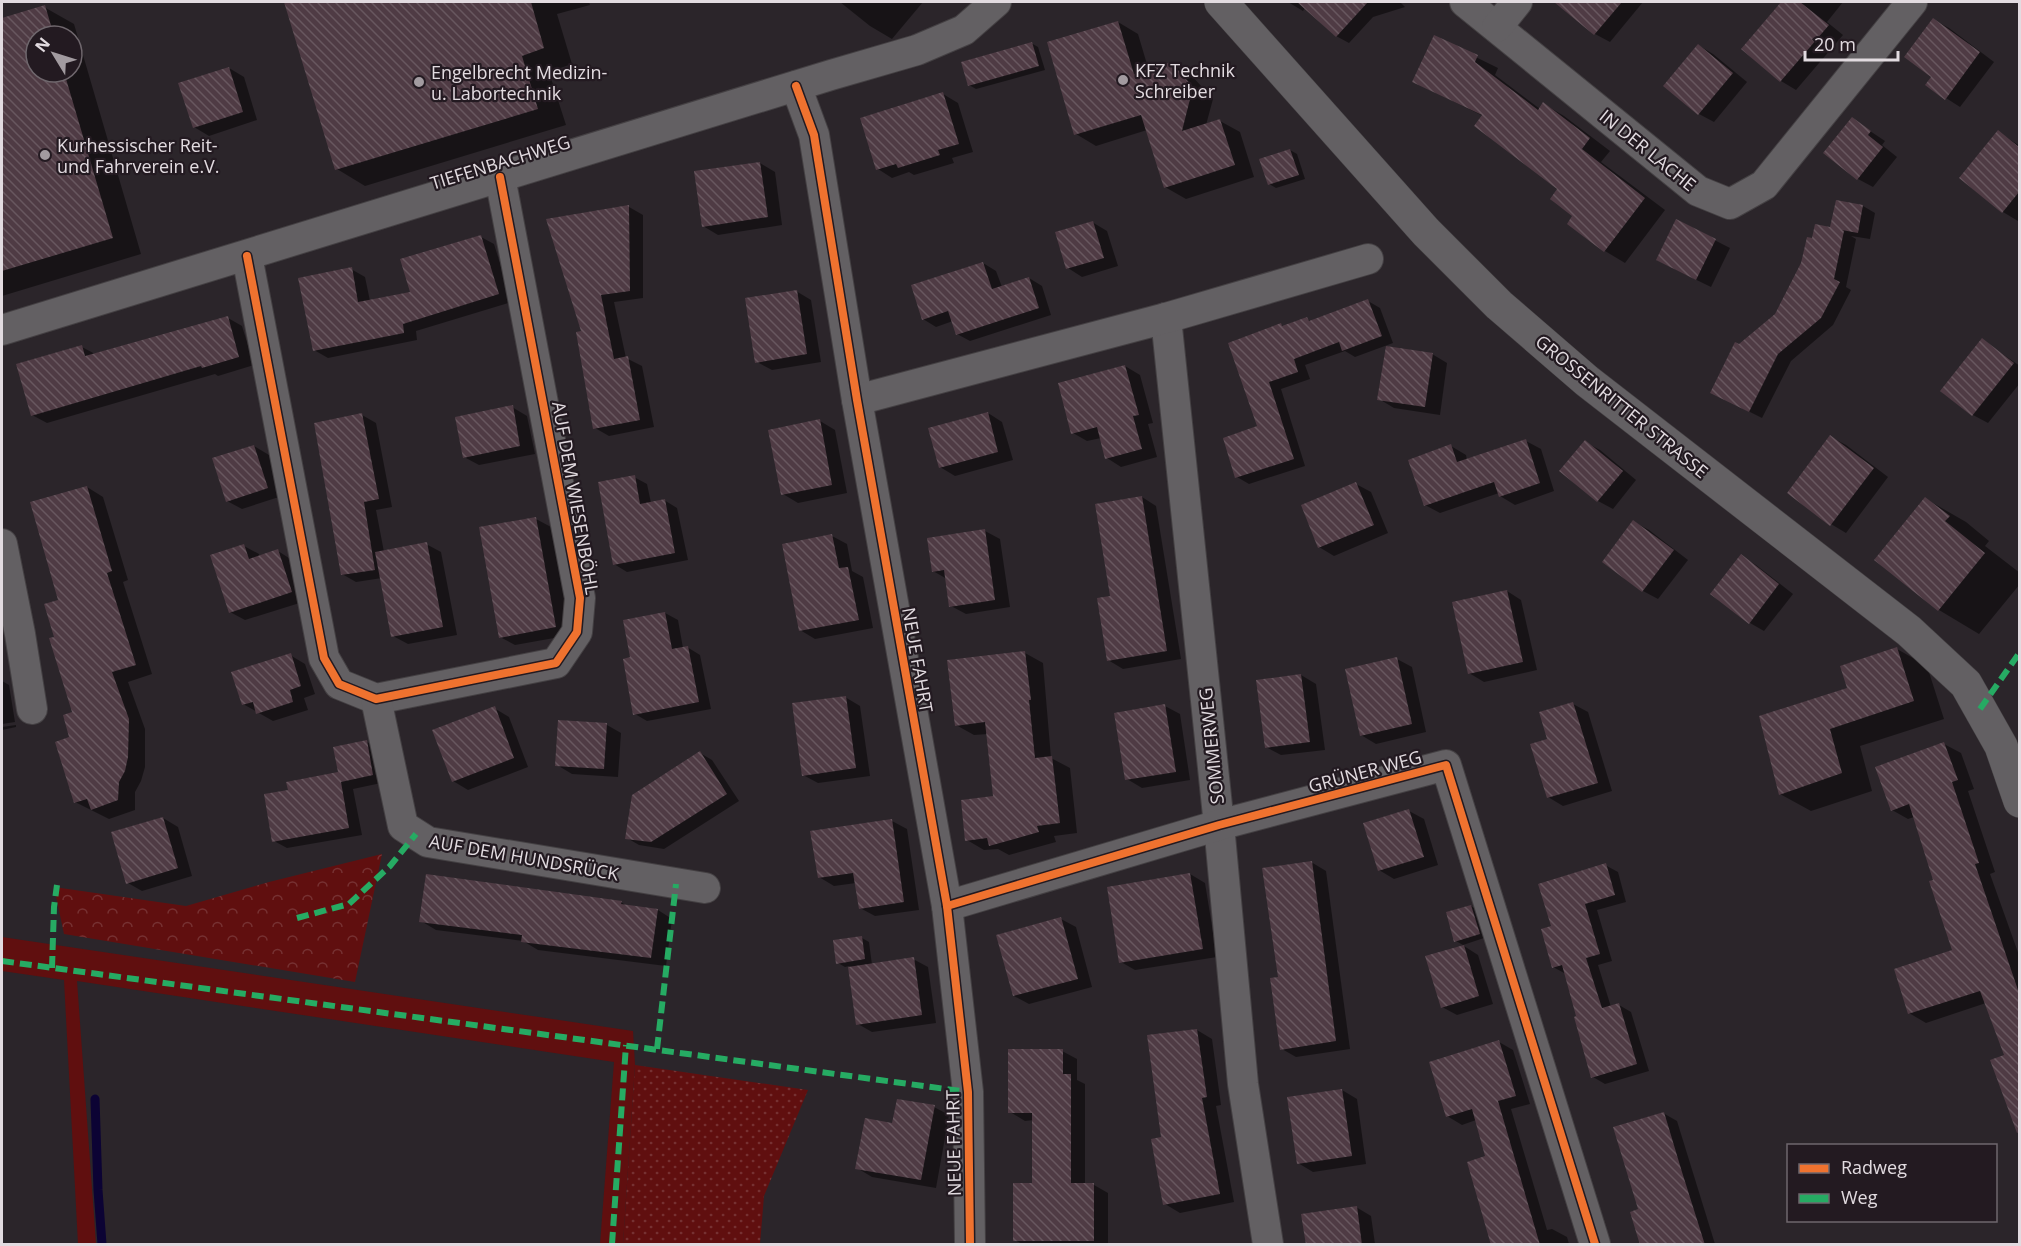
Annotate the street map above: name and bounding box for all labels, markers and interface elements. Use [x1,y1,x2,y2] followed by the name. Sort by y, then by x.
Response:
[24,24,84,84] north arrow
[1805,24,1898,62] scale bar
[1814,32,1856,56] text: 20 m
[30,33,55,57] text: N
[1135,58,1236,103] place label: KFZ Technik Schreiber
[431,60,608,105] place label: Engelbrecht Medizin- u. Labortechnik
[1116,73,1130,87] marker: KFZ Technik Schreiber
[412,75,426,89] marker: Engelbrecht Medizin- u. Labortechnik
[1595,104,1701,196] street label: IN DER LACHE
[427,129,573,195] street label: TIEFENBACHWEG
[57,133,220,178] place label: Kurhessischer Reit- und Fahrverein e.V.
[38,148,52,162] marker: Kurhessischer Reit- und Fahrverein e.V.
[1531,329,1713,483] street label: GROSSENRITTER STRASSE
[547,400,605,596] street label: AUF DEM WIESENBÖHL
[897,606,939,715] street label: NEUE FAHRT
[1193,687,1229,805] street label: SOMMERWEG
[1306,744,1424,798] street label: GRÜNER WEG
[427,829,622,886] street label: AUF DEM HUNDSRÜCK
[940,1090,966,1196] street label: NEUE FAHRT
[1787,1144,1997,1222] legend
[1841,1155,1907,1179] text: Radweg
[1841,1185,1878,1209] text: Weg

